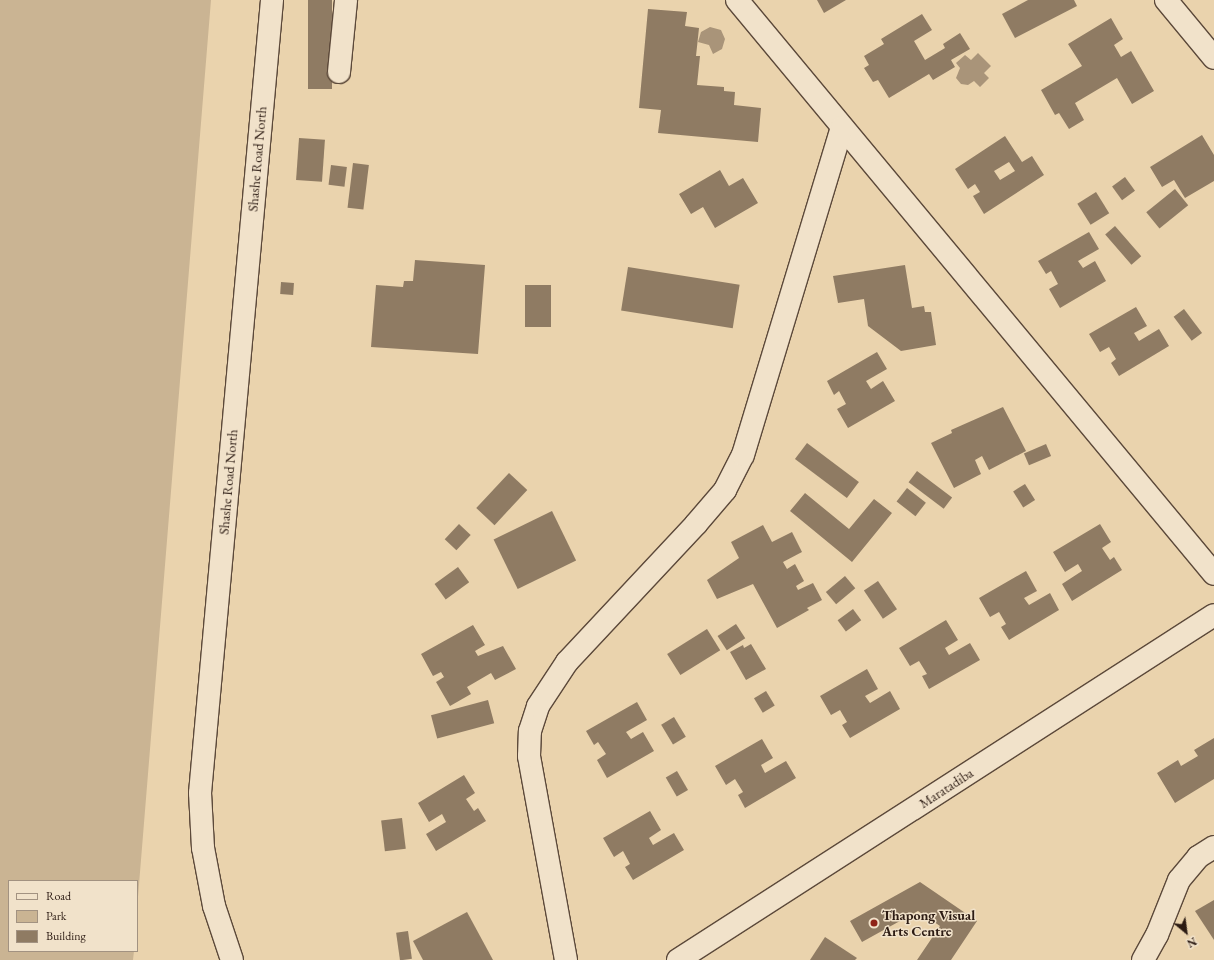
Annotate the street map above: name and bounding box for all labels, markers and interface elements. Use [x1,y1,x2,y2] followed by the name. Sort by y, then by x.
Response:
[244,106,270,212] street label: Shashe Road North
[215,429,241,535] street label: Shashe Road North
[916,764,976,812] street label: Maratadiba
[8,880,138,952] legend
[46,888,71,904] text: Road
[882,907,975,940] place label: Thapong Visual Arts Centre
[46,908,66,924] text: Park
[1166,912,1206,952] north arrow
[869,918,879,928] marker: Thapong Visual Arts Centre
[46,928,86,944] text: Building
[1185,934,1199,951] text: N

